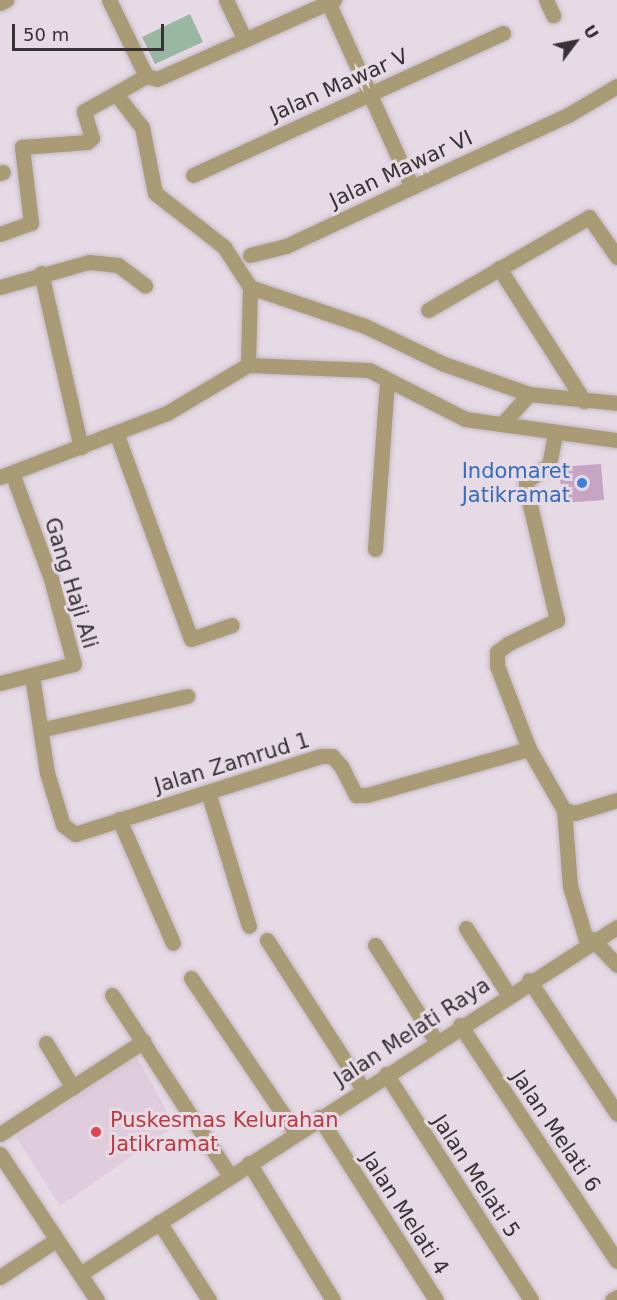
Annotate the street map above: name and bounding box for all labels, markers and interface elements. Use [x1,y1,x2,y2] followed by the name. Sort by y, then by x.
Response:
[15,12,166,50] scale bar
[545,12,605,72] north arrow
[579,22,602,43] text: U
[23,24,69,45] text: 50 m
[266,43,412,127] street label: Jalan Mawar V
[326,125,476,213] street label: Jalan Mawar VI
[462,458,570,508] place label: Indomaret Jatikramat
[575,476,589,490] marker: Indomaret Jatikramat
[39,515,103,651] street label: Gang Haji Ali
[151,727,313,799] street label: Jalan Zamrud 1
[329,972,495,1092] street label: Jalan Melati Raya
[506,1065,606,1197] street label: Jalan Melati 6
[110,1107,339,1157] place label: Puskesmas Kelurahan Jatikramat
[427,1110,525,1242] street label: Jalan Melati 5
[87,1123,105,1141] marker: Puskesmas Kelurahan Jatikramat
[356,1147,454,1279] street label: Jalan Melati 4

